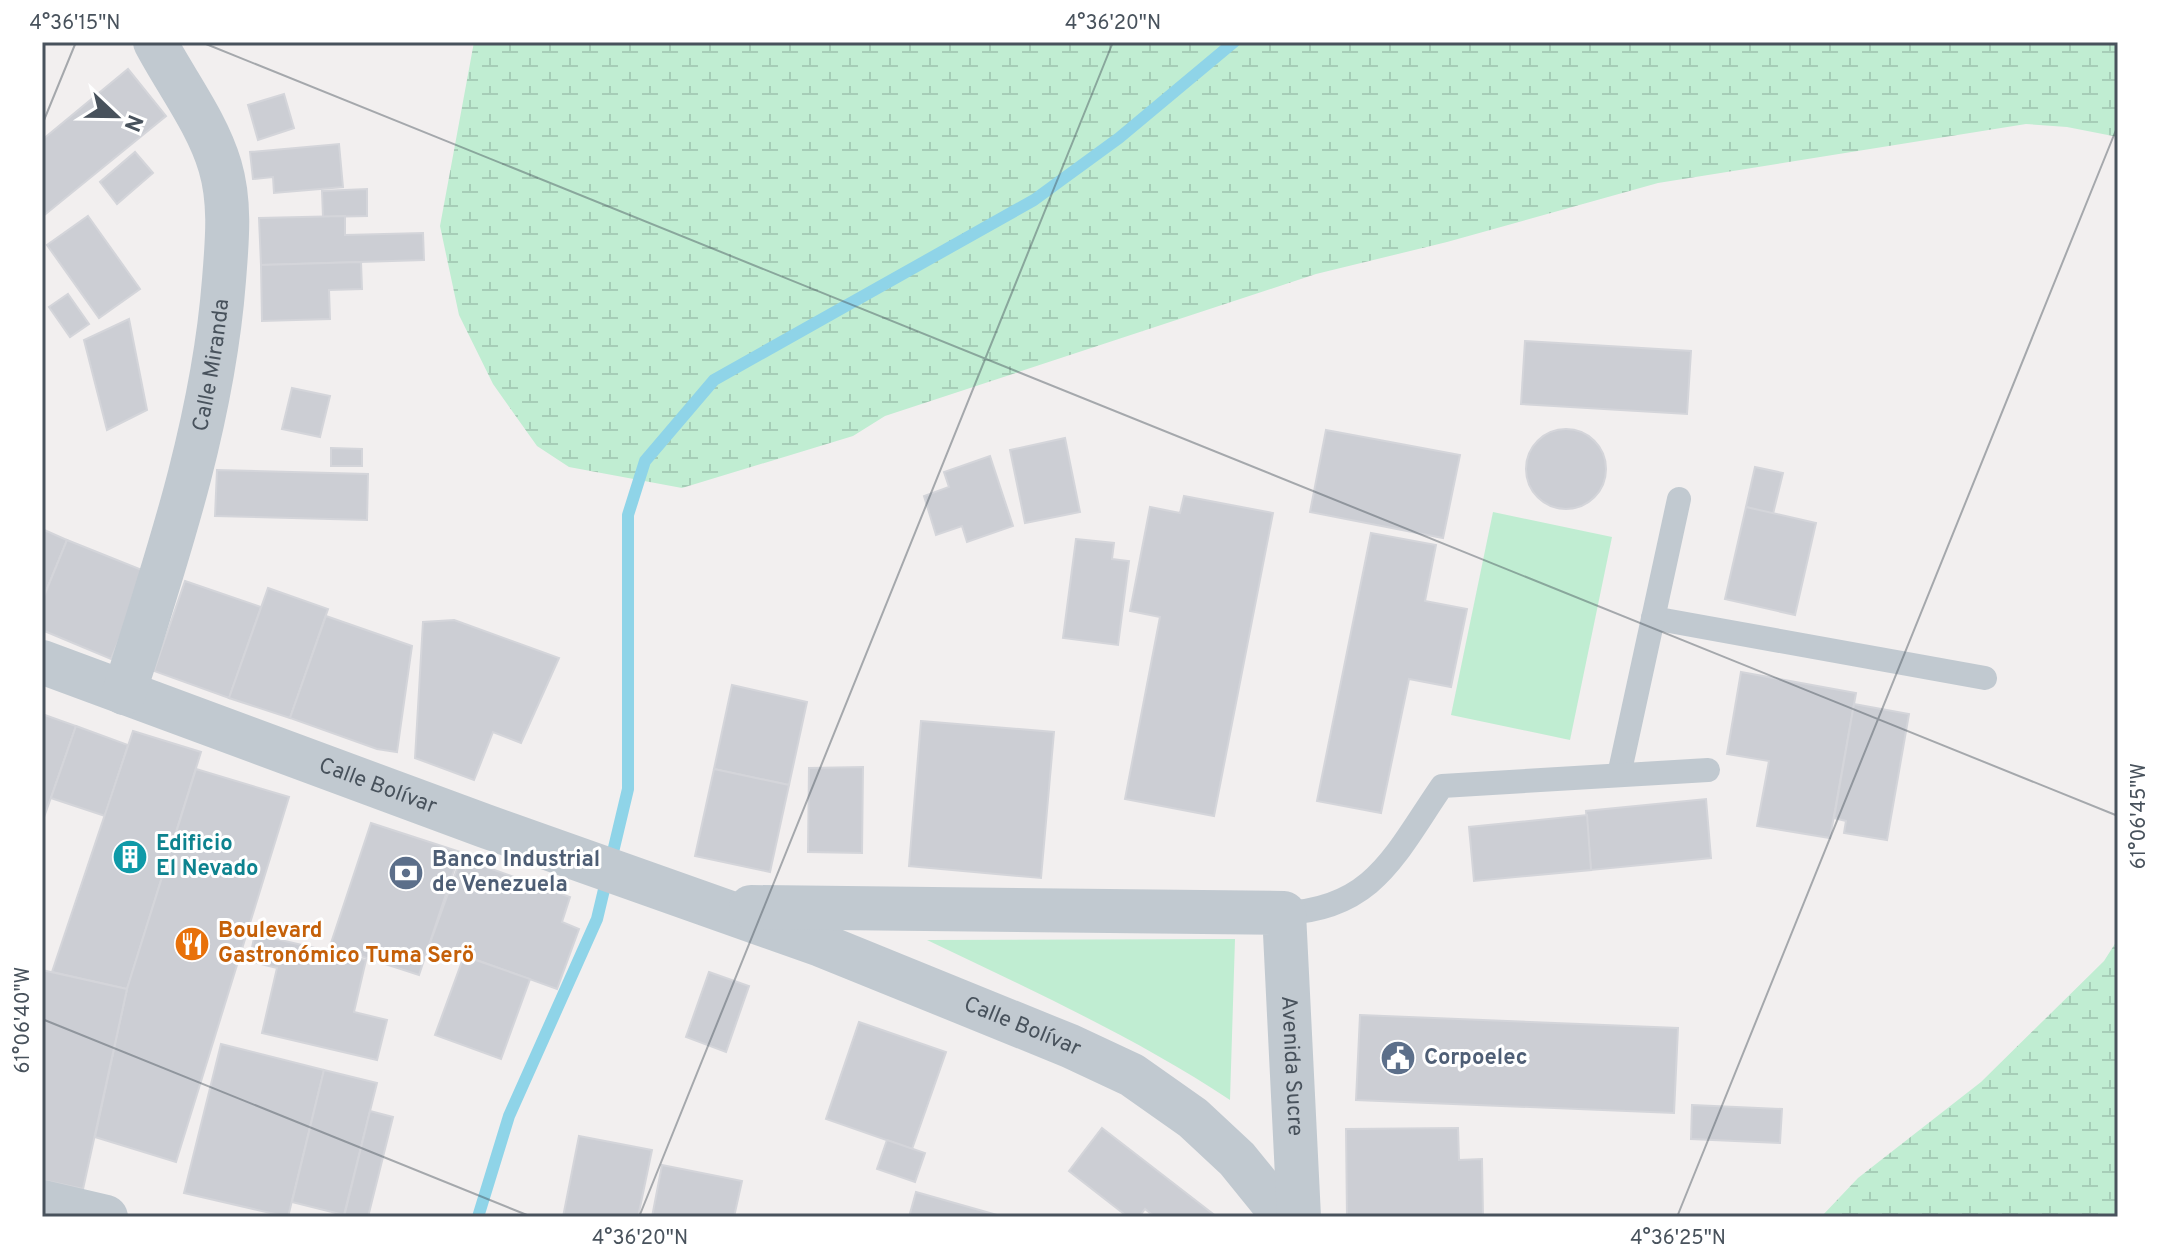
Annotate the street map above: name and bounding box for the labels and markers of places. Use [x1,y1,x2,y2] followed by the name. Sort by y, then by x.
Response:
[156,831,259,883] place label: Edificio El Nevado
[111,838,149,876] building icon: Edificio El Nevado
[432,847,600,899] place label: Banco Industrial de Venezuela
[387,854,425,892] bank icon: Banco Industrial de Venezuela
[218,918,474,970] place label: Boulevard Gastronómico Tuma Serö
[173,925,211,963] restaurant icon: Boulevard Gastronómico Tuma Serö
[1379,1039,1417,1077] public building icon: Corpoelec
[1424,1045,1528,1072] place label: Corpoelec

